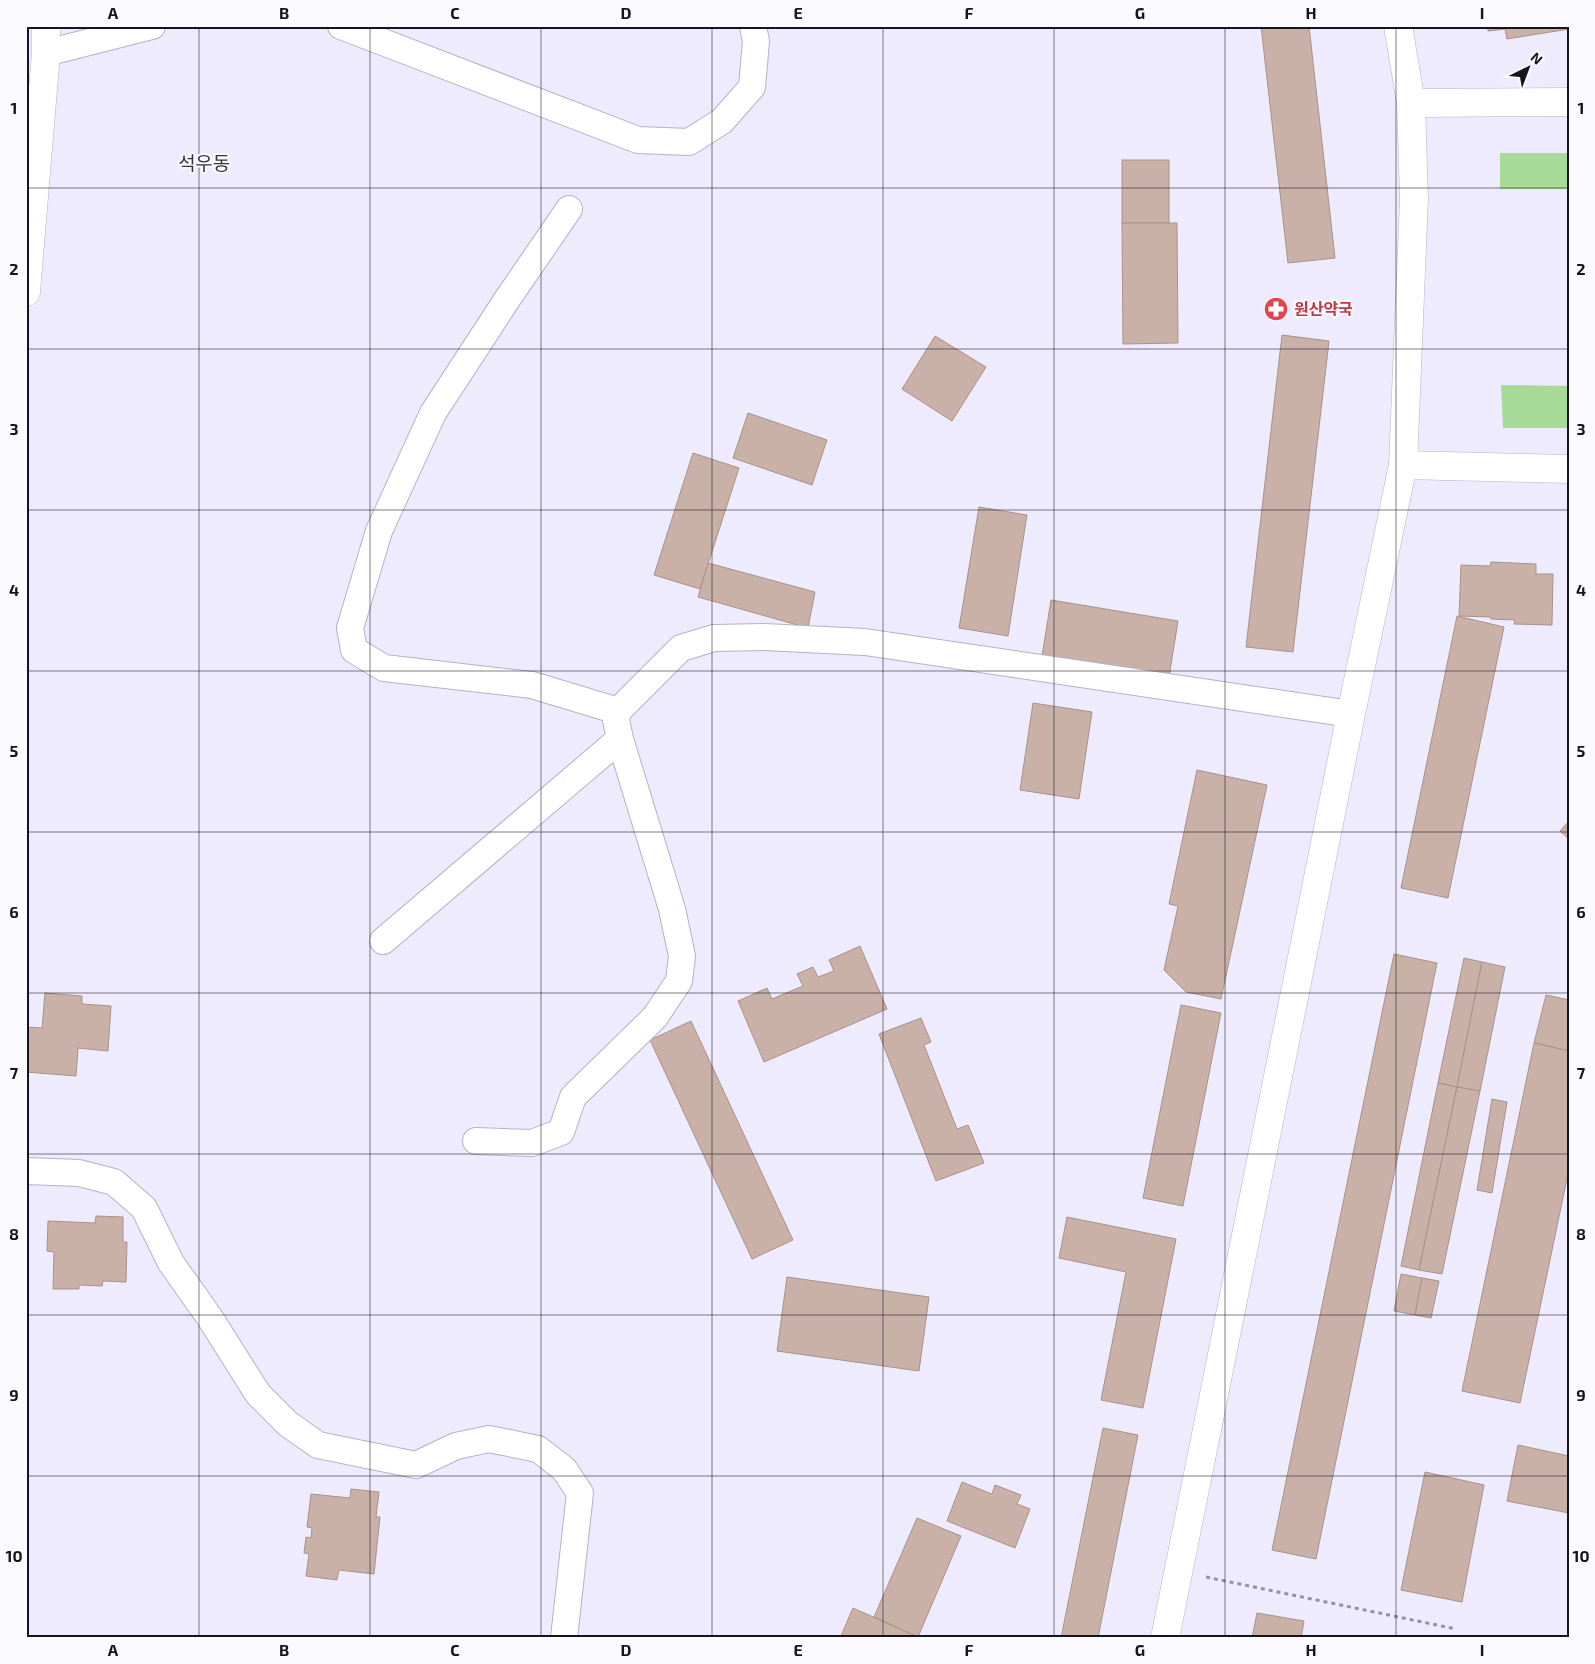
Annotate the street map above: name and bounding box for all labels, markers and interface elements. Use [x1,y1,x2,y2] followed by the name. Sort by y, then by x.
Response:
[108,3,119,22] text: A
[279,3,289,22] text: B
[450,3,460,22] text: C
[621,3,632,22] text: D
[793,3,803,22] text: E
[965,3,974,22] text: F
[1135,3,1145,22] text: G
[1305,3,1317,22] text: H
[1480,3,1484,22] text: I
[1502,42,1552,92] north arrow
[1528,48,1546,68] text: N
[11,98,17,117] text: 1
[1578,98,1584,117] text: 1
[178,151,230,174] district label: 석우동
[9,259,19,278] text: 2
[1576,259,1586,278] text: 2
[1263,296,1289,322] pharmacy icon: 원산약국
[1294,299,1353,318] place label: 원산약국
[9,419,19,438] text: 3
[1576,419,1586,438] text: 3
[9,580,19,599] text: 4
[1576,580,1586,599] text: 4
[10,741,19,760] text: 5
[1577,741,1586,760] text: 5
[9,902,19,921] text: 6
[1576,902,1586,921] text: 6
[10,1063,19,1082] text: 7
[1577,1063,1586,1082] text: 7
[9,1224,19,1243] text: 8
[1576,1224,1586,1243] text: 8
[9,1385,19,1404] text: 9
[1576,1385,1586,1404] text: 9
[5,1546,23,1565] text: 10
[1572,1546,1590,1565] text: 10
[108,1640,119,1659] text: A
[279,1640,289,1659] text: B
[450,1640,460,1659] text: C
[621,1640,632,1659] text: D
[793,1640,803,1659] text: E
[965,1640,974,1659] text: F
[1135,1640,1145,1659] text: G
[1305,1640,1317,1659] text: H
[1480,1640,1484,1659] text: I

